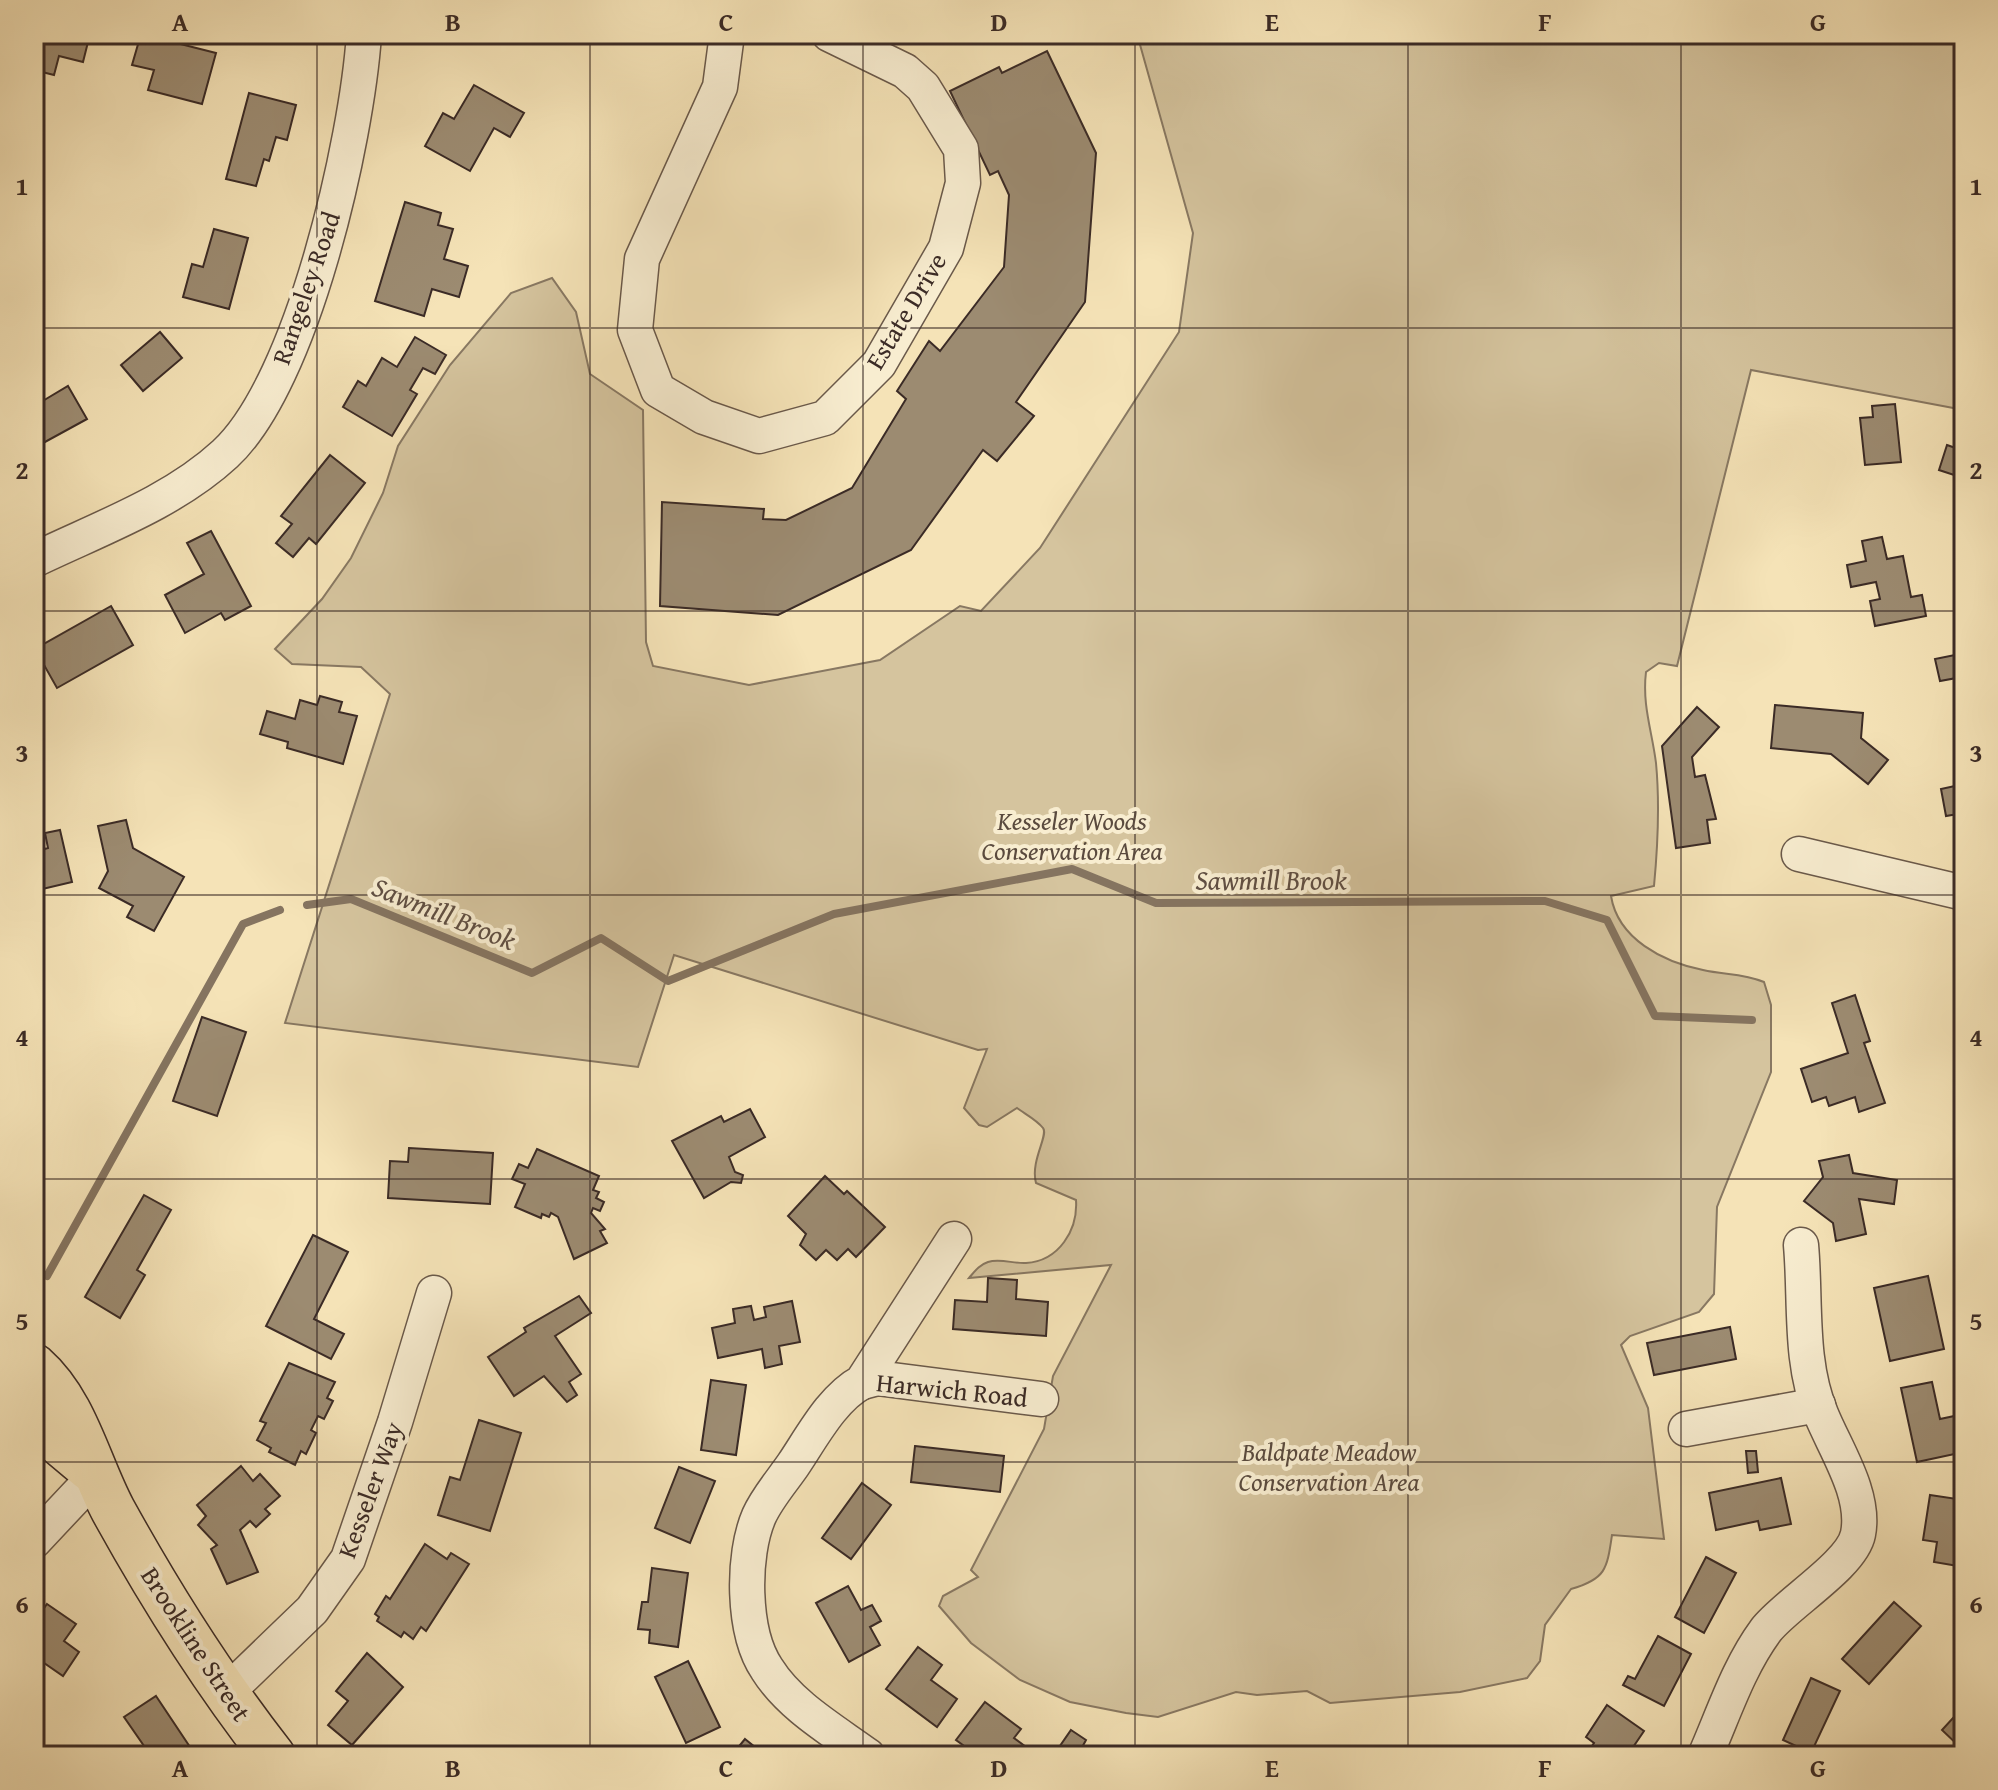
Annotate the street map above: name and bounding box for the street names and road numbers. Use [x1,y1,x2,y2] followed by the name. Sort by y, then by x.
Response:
[261,206,350,370] street label: Rangeley Road
[855,245,956,377] street label: Estate Drive
[874,1362,1030,1417] street label: Harwich Road
[327,1416,412,1564] street label: Kesseler Way
[132,1559,261,1729] street label: Brookline Street

